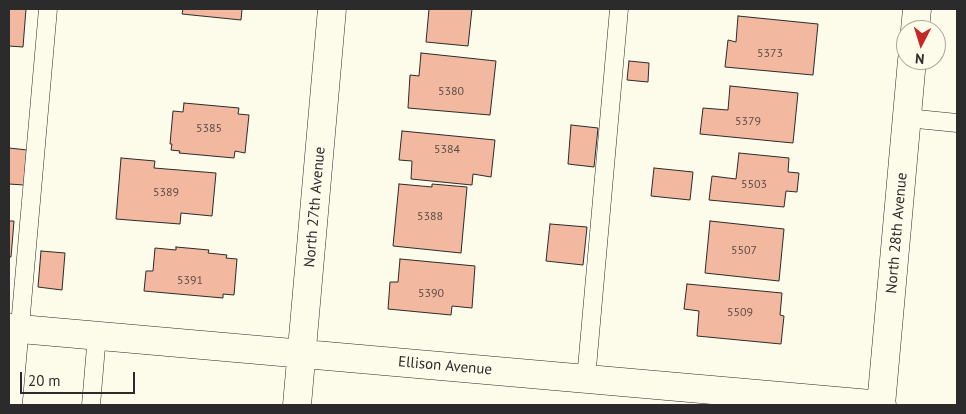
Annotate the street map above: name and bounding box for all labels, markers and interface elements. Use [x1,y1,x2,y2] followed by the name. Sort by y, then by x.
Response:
[896,20,946,70] north arrow
[757,47,783,61] house number: 5373
[914,50,925,68] text: N
[438,85,464,99] house number: 5380
[735,115,761,129] house number: 5379
[196,122,222,136] house number: 5385
[434,143,460,157] house number: 5384
[301,146,329,268] street label: North 27th Avenue
[883,172,911,294] street label: North 28th Avenue
[741,178,767,192] house number: 5503
[153,186,179,200] house number: 5389
[417,210,443,224] house number: 5388
[731,244,757,258] house number: 5507
[177,274,203,288] house number: 5391
[418,287,444,301] house number: 5390
[727,306,753,320] house number: 5509
[397,353,493,379] street label: Ellison Avenue
[22,362,138,394] scale bar
[28,371,61,390] text: 20 m

